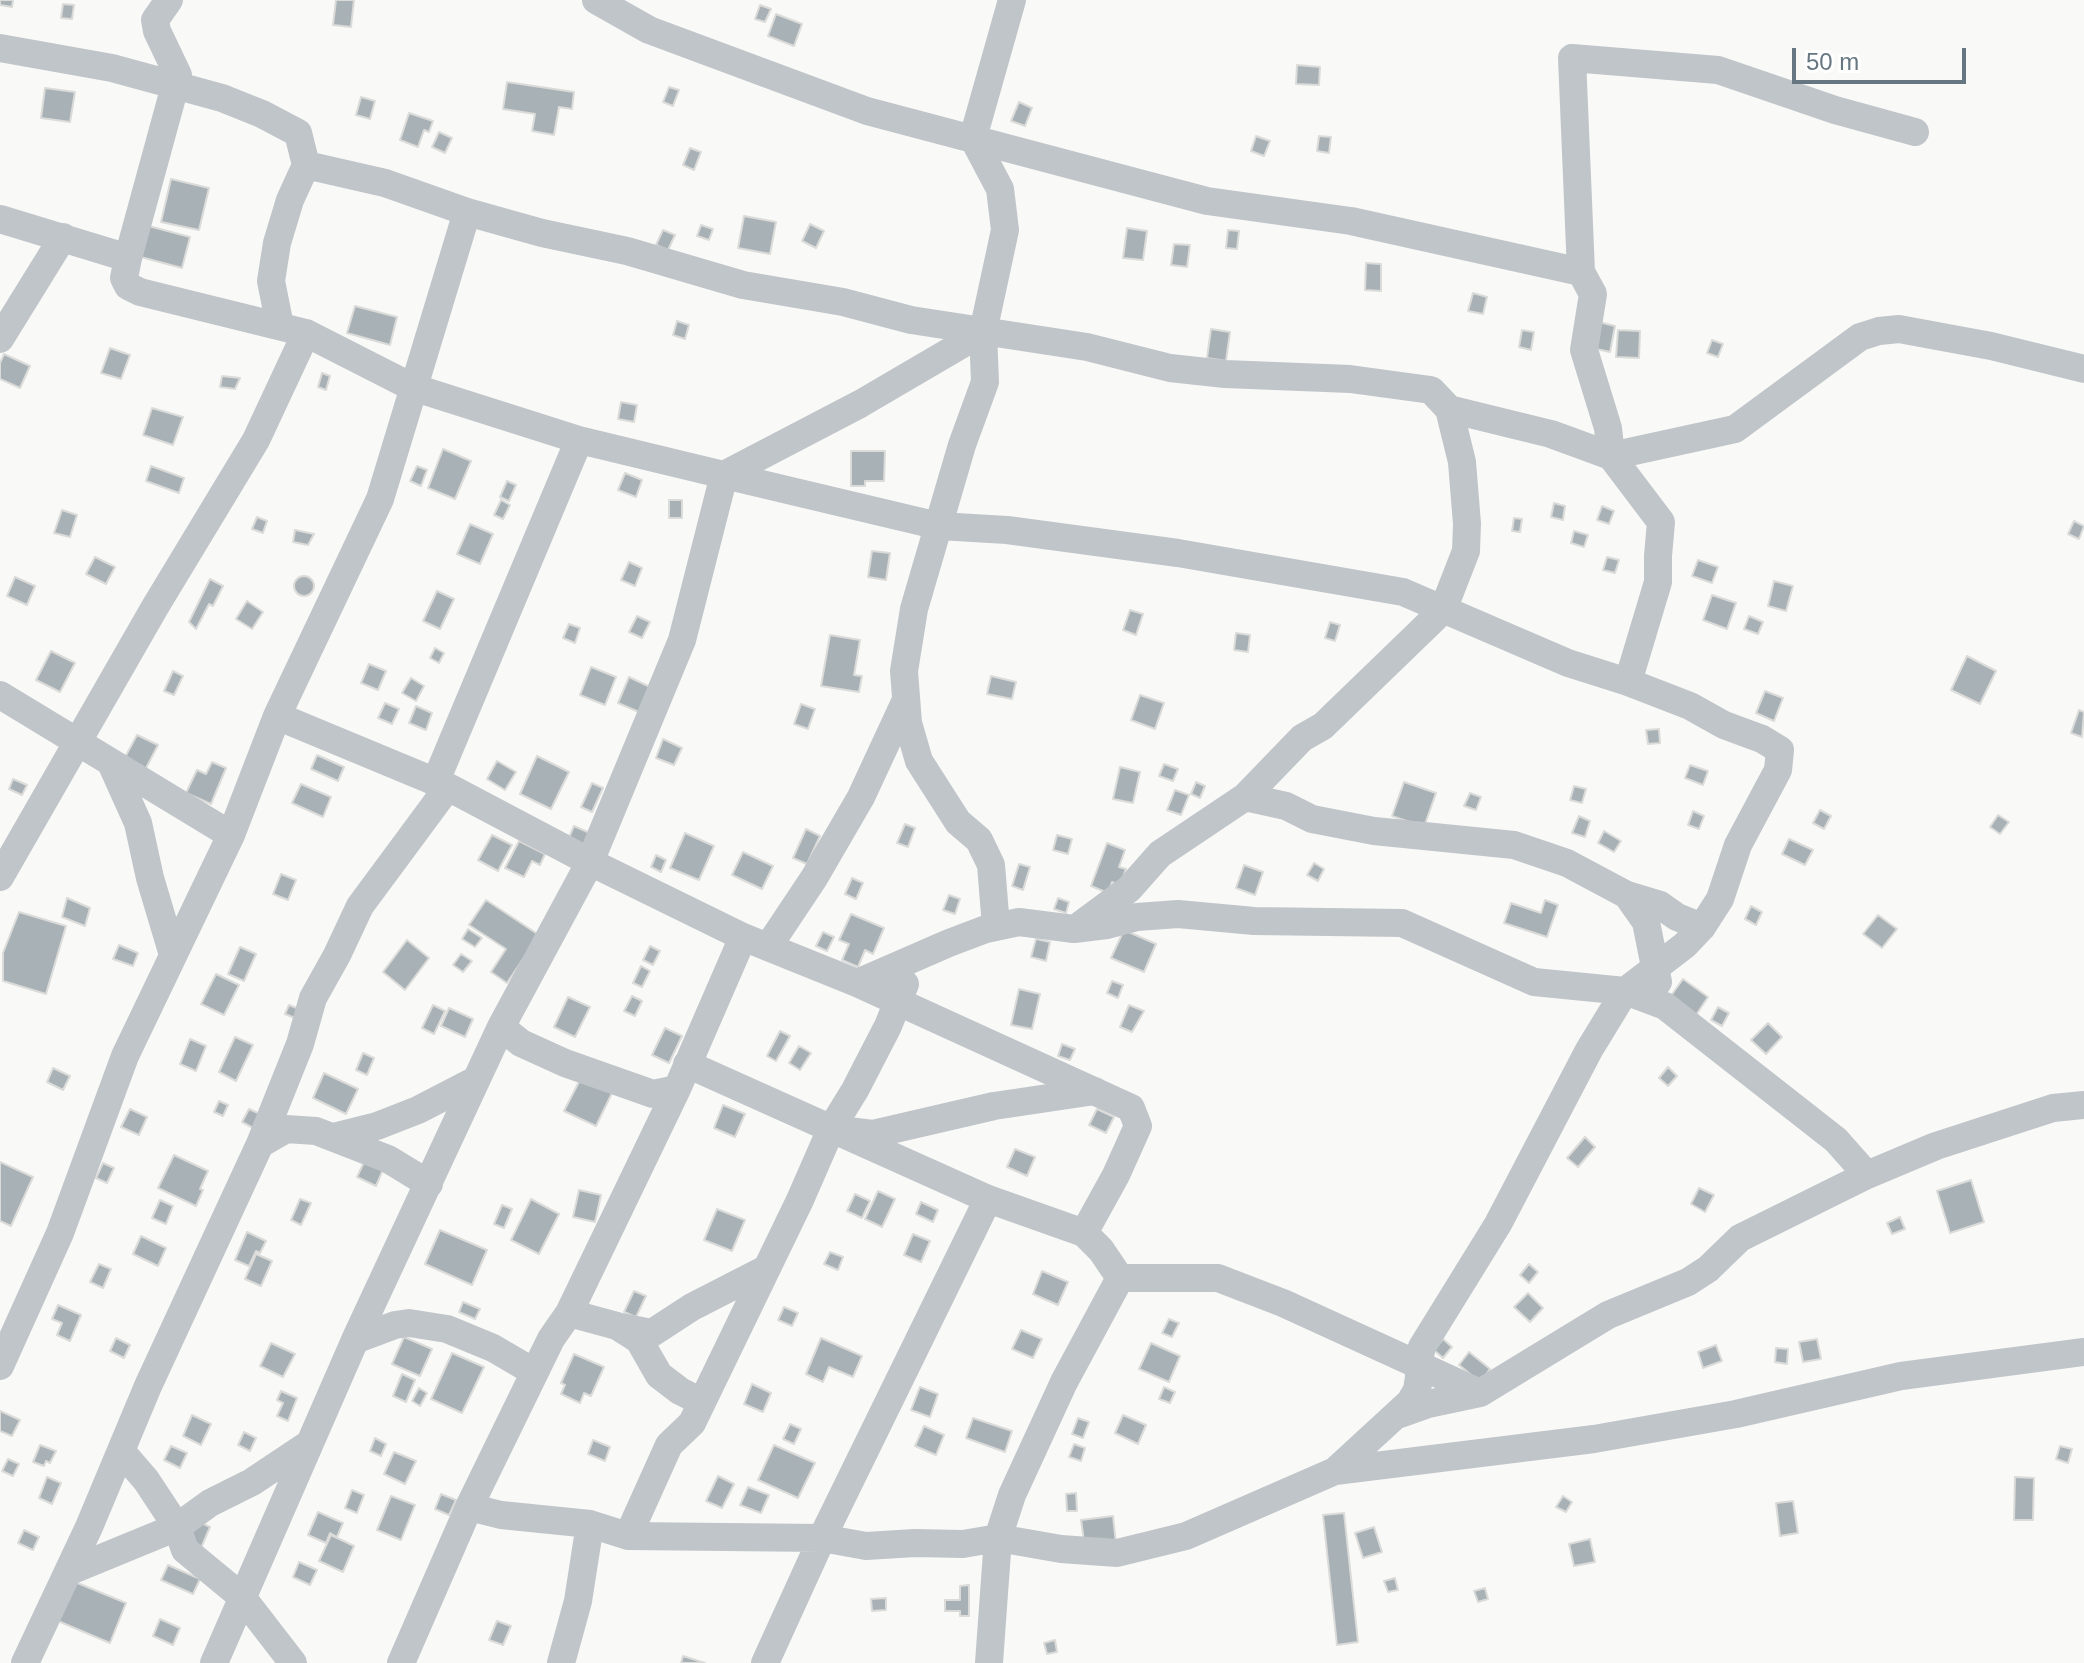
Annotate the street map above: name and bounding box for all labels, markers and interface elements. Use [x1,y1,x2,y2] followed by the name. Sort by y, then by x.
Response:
[1796,32,1970,82] scale bar
[1806,48,1859,75] text: 50 m

